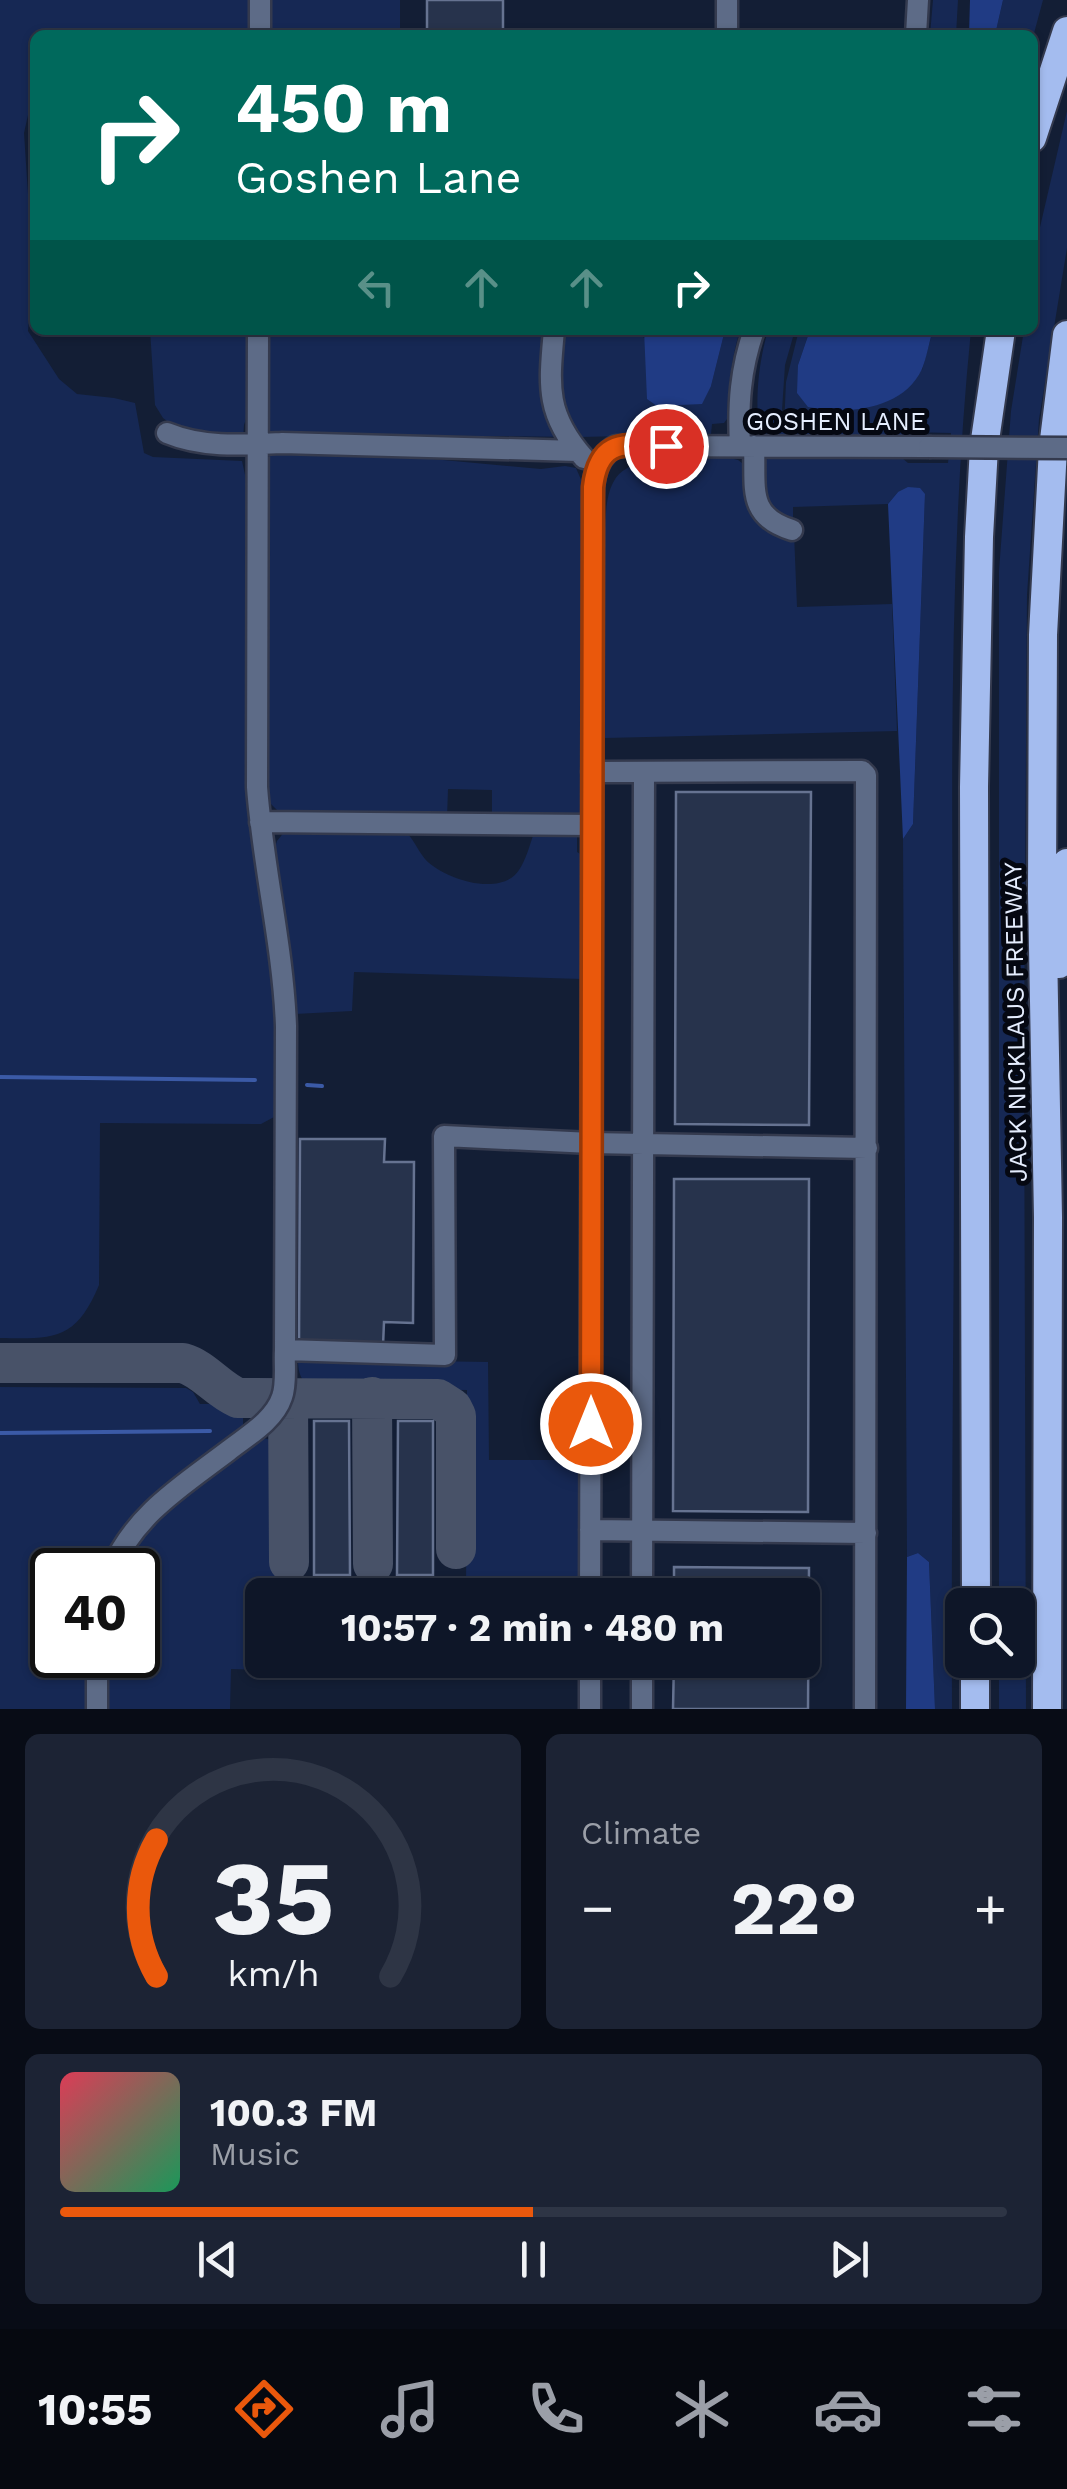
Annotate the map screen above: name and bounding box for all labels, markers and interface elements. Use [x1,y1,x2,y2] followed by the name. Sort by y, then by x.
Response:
[235,67,452,149] text: 450 m
[70,70,200,200] icon: right
[235,151,522,204] text: Goshen Lane
[349,260,404,315] icon: left
[454,260,509,315] icon: ahead
[559,260,614,315] icon: ahead
[664,260,719,315] icon: right
[624,404,709,489] pin
[746,407,926,436] street label: GOSHEN LANE
[639,419,694,474] icon: arrive
[998,861,1033,1182] street label: JACK NICKLAUS FREEWAY
[539,1372,643,1476] position arrow
[30,1548,160,1678] speed limit sign: 40
[945,1588,1035,1678] map controls
[945,1588,1035,1678] button: search
[341,1606,724,1650] text: 10:57 · 2 min · 480 m
[581,1814,701,1852] text: Climate
[212,1837,334,1959] text: 35
[731,1864,857,1952] text: 22°
[581,1876,614,1940] text: −
[974,1876,1007,1940] text: +
[227,1953,319,1995] text: km/h
[210,2091,377,2135] text: 100.3 FM
[210,2135,300,2173] text: Music
[190,2232,245,2287] icon: previous
[506,2232,561,2287] icon: pause
[822,2232,877,2287] icon: next
[229,2374,299,2444] icon: directions
[375,2374,445,2444] icon: music
[521,2374,591,2444] icon: phone
[667,2374,737,2444] icon: climate
[813,2374,883,2444] icon: car
[959,2374,1029,2444] icon: filters
[38,2383,152,2436] text: 10:55

